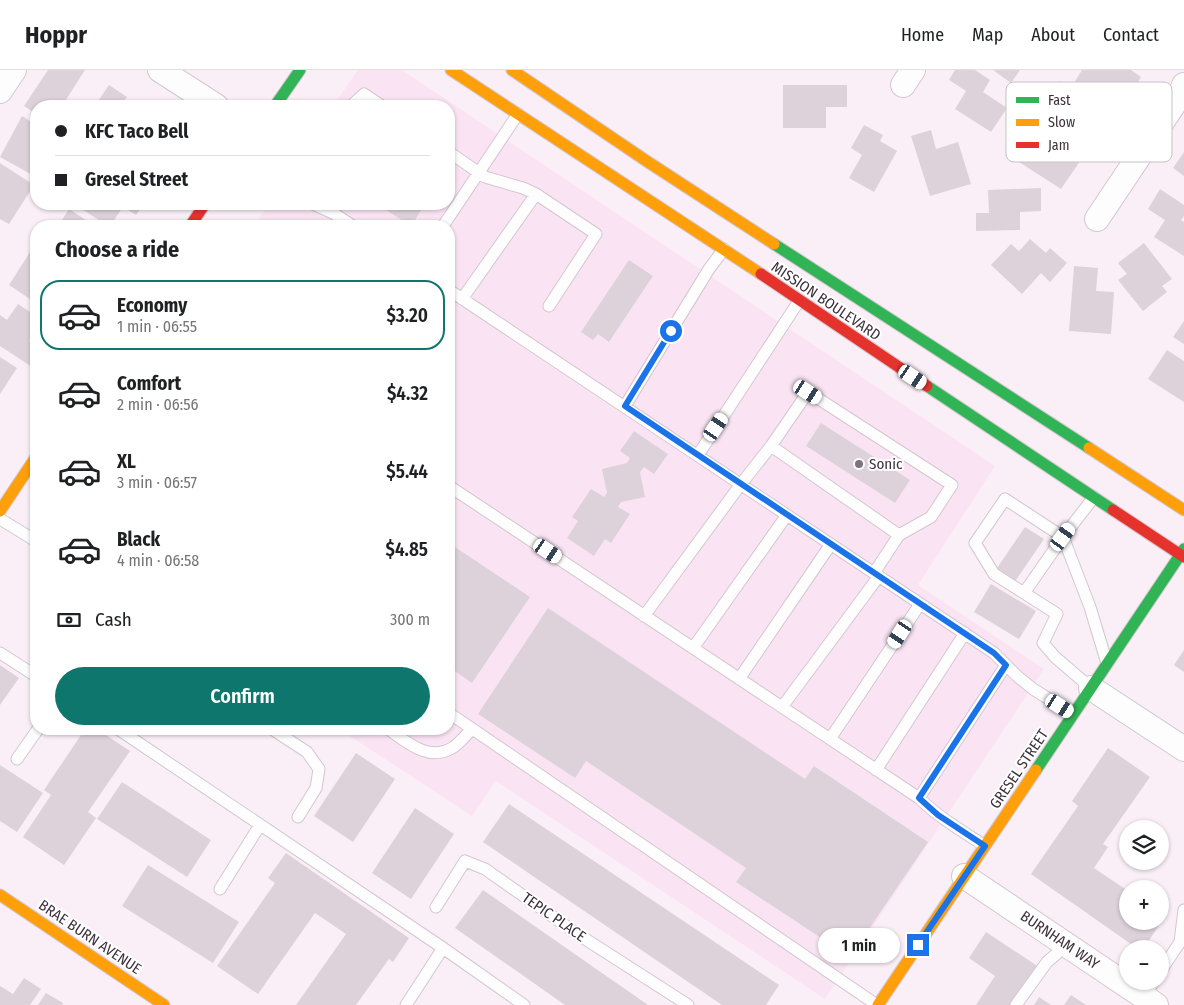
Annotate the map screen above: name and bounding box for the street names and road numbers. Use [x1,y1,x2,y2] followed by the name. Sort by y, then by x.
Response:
[768,258,884,344] street label: MISSION BOULEVARD
[986,726,1052,812] street label: GRESEL STREET
[519,888,589,946] street label: TEPIC PLACE
[35,896,145,978] street label: BRAE BURN AVENUE
[1017,907,1103,973] street label: BURNHAM WAY

